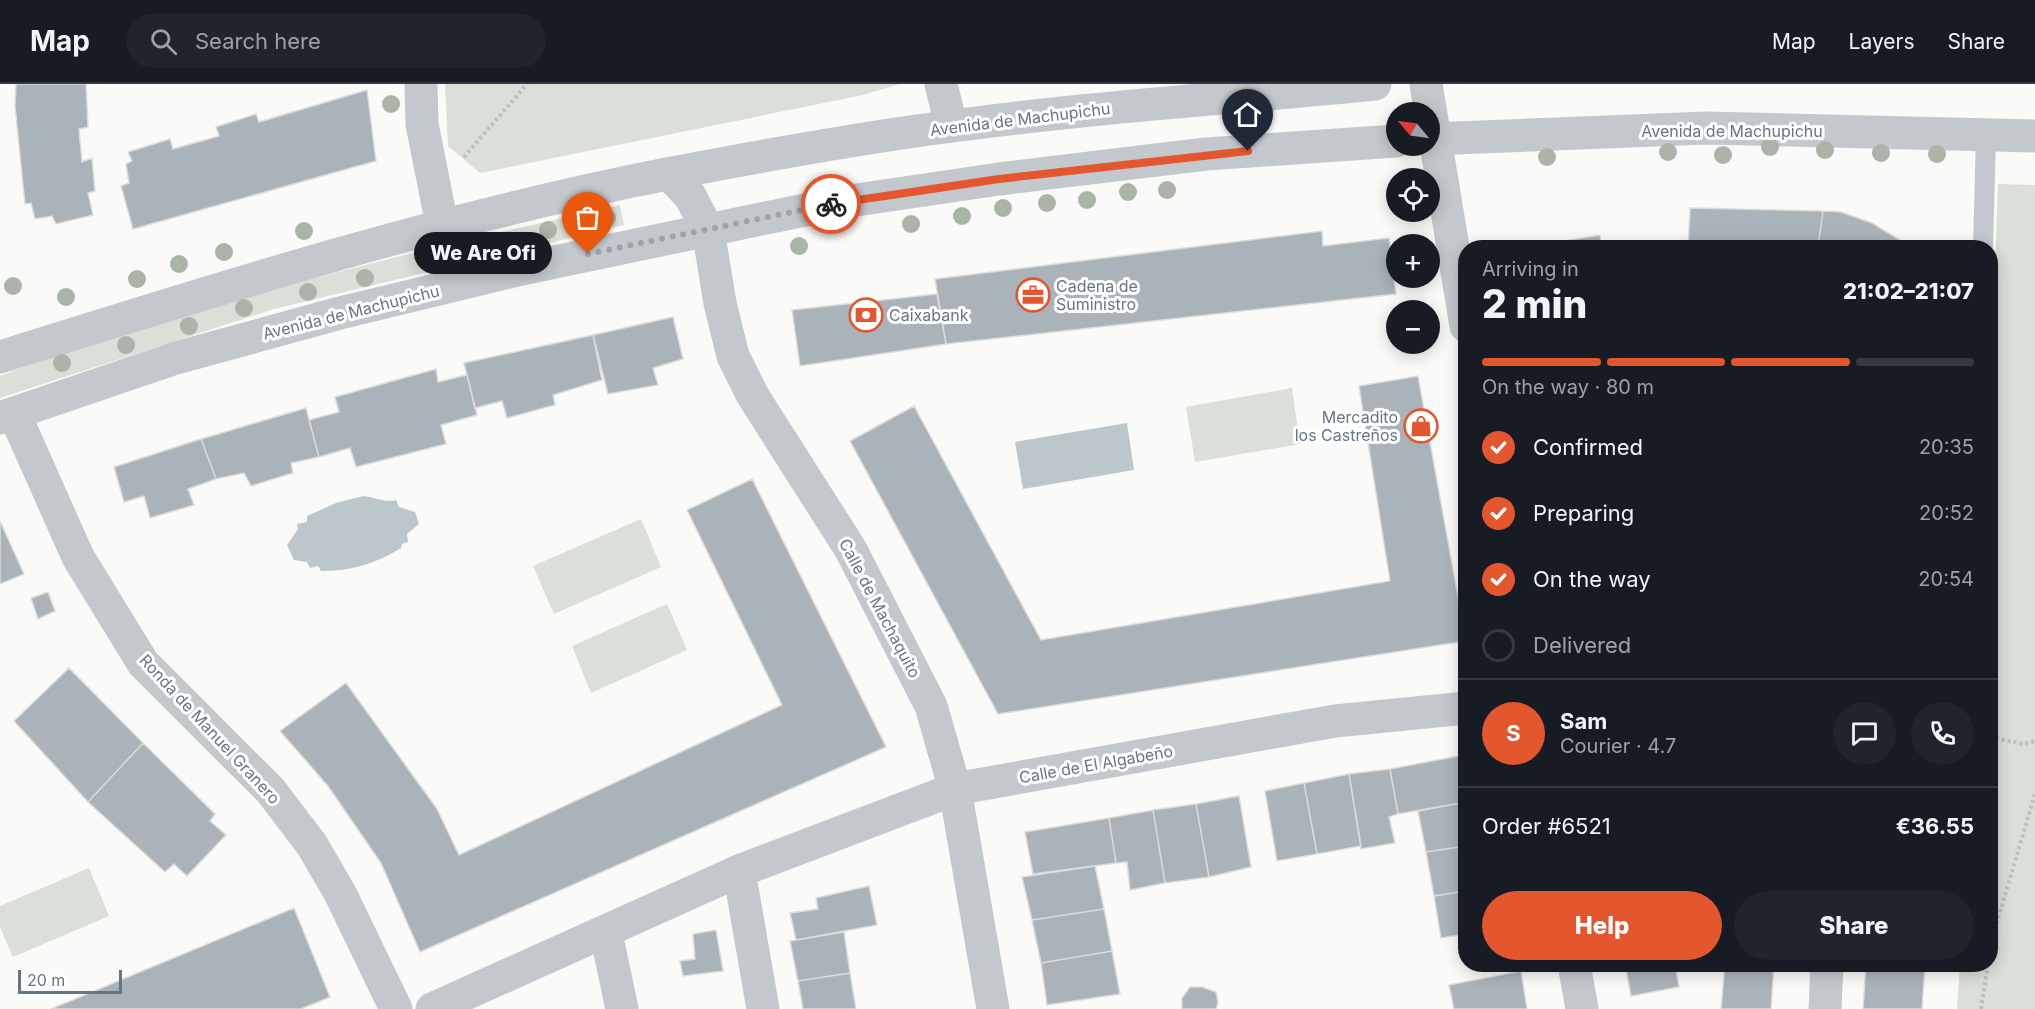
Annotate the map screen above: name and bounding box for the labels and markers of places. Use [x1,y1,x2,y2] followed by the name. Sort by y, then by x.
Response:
[1222,89,1273,151] pin
[562,192,613,254] pin
[414,233,552,275] callout: We Are Ofi
[1056,276,1138,314] place label: Cadena de Suministro
[1015,277,1051,313] office icon: Cadena de Suministro
[848,297,884,333] bank icon: Caixabank
[889,305,969,325] place label: Caixabank
[1295,407,1398,445] place label: Mercadito los Castreños
[1403,408,1439,444] shop icon: Mercadito los Castreños

